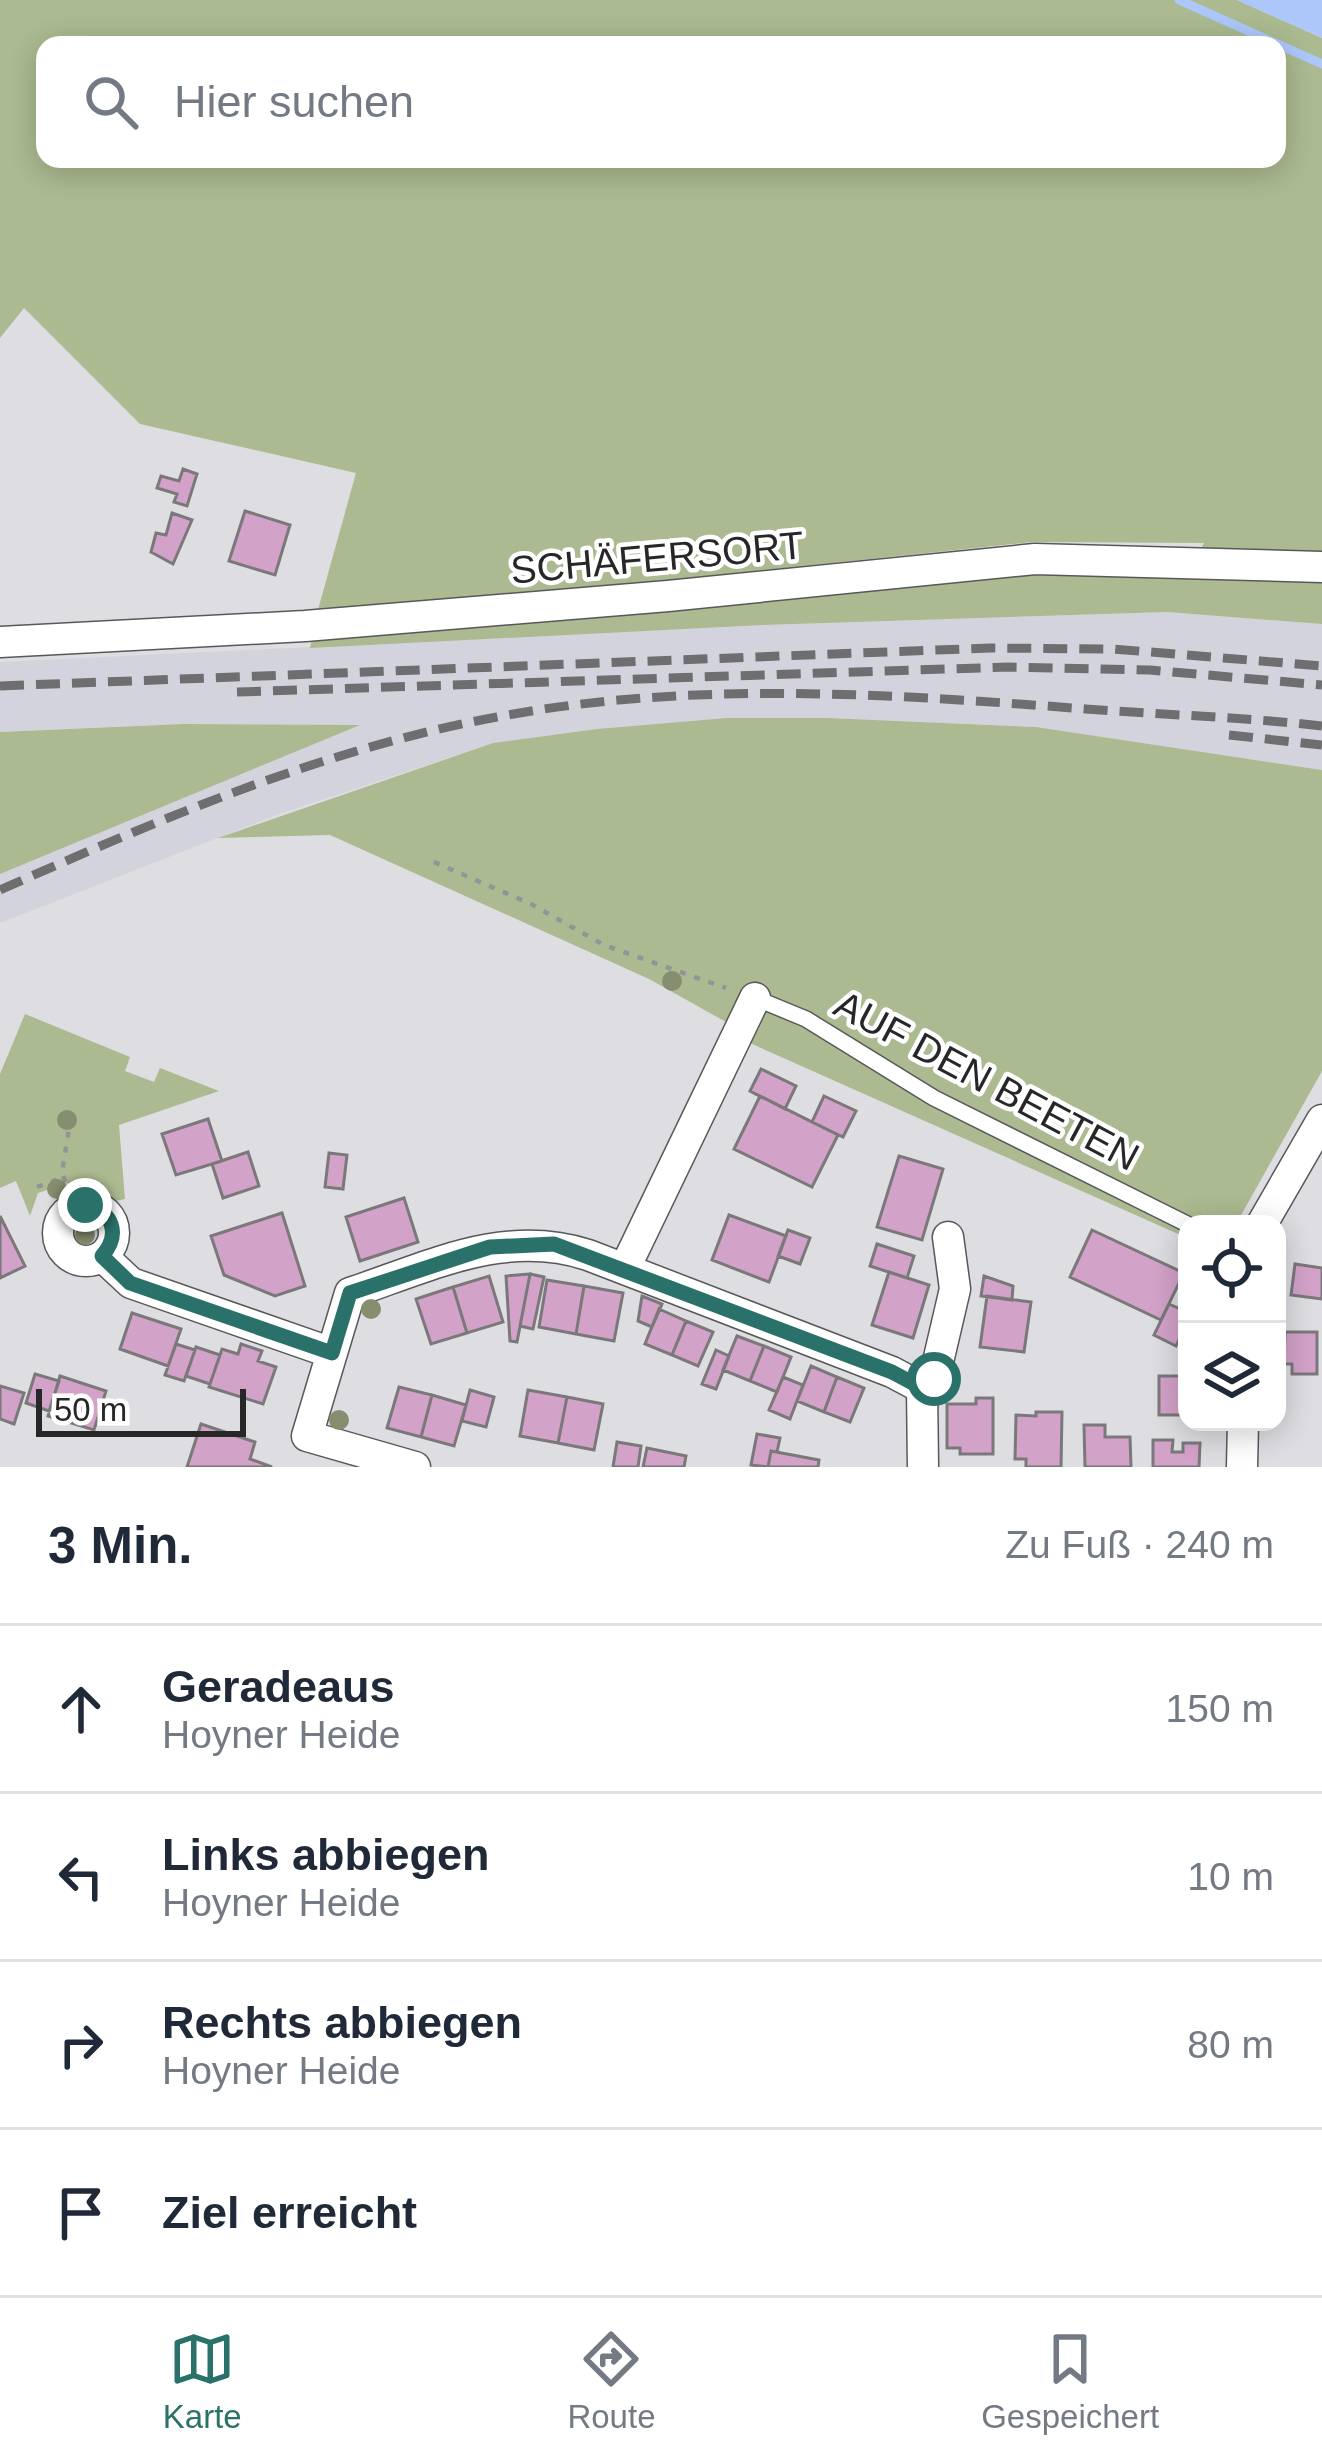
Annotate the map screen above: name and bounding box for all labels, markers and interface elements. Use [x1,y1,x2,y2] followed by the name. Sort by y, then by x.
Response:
[36,36,1286,168] search box
[78,69,144,135] icon: search
[174,76,414,127] text: Hier suchen
[509,523,805,592] street label: SCHÄFERSORT
[827,982,1146,1179] street label: AUF DEN BEETEN
[58,1178,112,1232] route end
[1178,1215,1286,1431] map controls
[1178,1215,1286,1323] button: locate
[1178,1323,1286,1431] button: layers
[907,1352,961,1406] route start
[36,1383,246,1436] scale bar
[54,1391,127,1428] text: 50 m
[48,1517,193,1574] text: 3 Min.
[1005,1523,1274,1566] text: Zu Fuß · 240 m
[162,1661,395,1712] text: Geradeaus
[48,1676,114,1742] icon: ahead
[1166,1687,1274,1730] text: 150 m
[162,1713,400,1756] text: Hoyner Heide
[162,1829,490,1880] text: Links abbiegen
[48,1844,114,1910] icon: left
[1187,1855,1274,1898] text: 10 m
[162,1881,400,1924] text: Hoyner Heide
[162,1997,522,2048] text: Rechts abbiegen
[48,2012,114,2078] icon: right
[1187,2023,1274,2066] text: 80 m
[162,2049,400,2092] text: Hoyner Heide
[48,2180,114,2246] icon: arrive
[162,2187,417,2238] text: Ziel erreicht
[163,2326,242,2436] tab: Karte
[567,2326,655,2436] tab: Route
[981,2326,1159,2436] tab: Gespeichert

